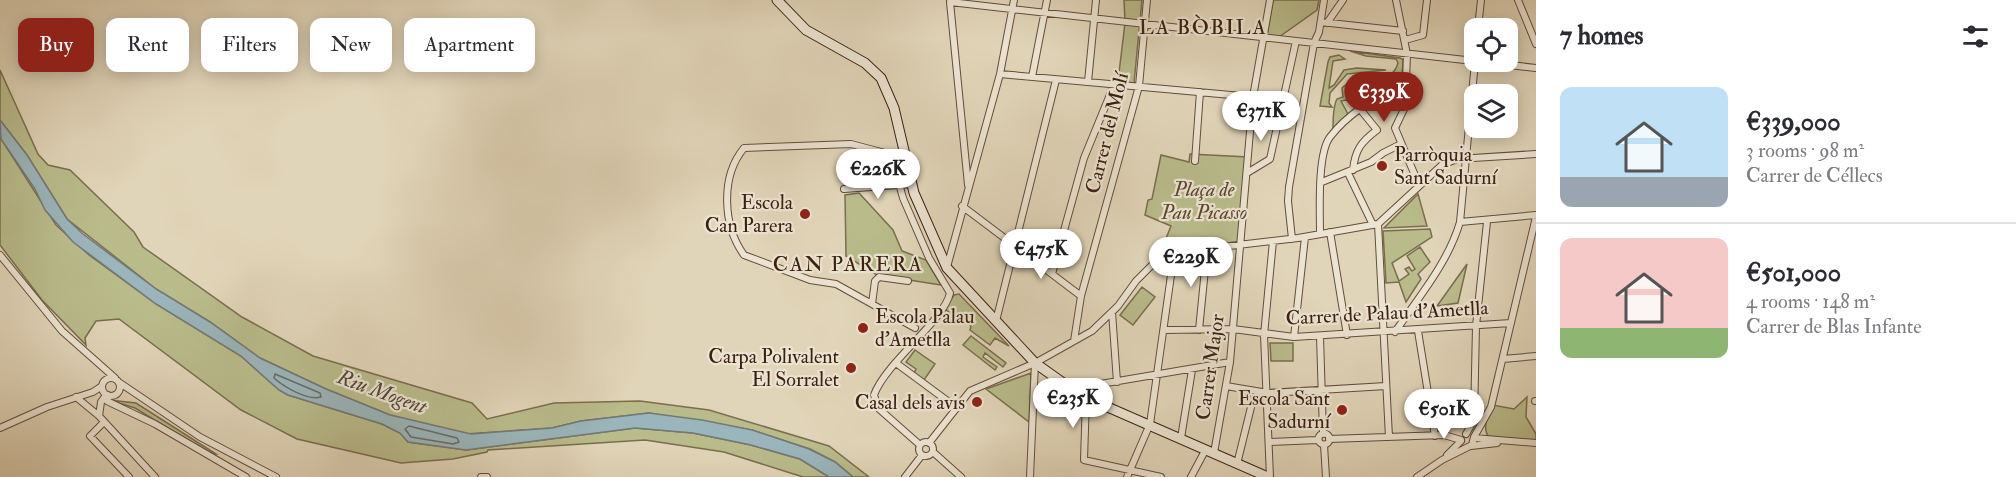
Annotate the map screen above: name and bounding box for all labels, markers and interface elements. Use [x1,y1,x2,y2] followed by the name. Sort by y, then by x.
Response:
[1139,14,1267,41] district label: LA BÒBILA
[18,18,94,72] chip: Buy
[106,18,189,72] chip: Rent
[201,18,298,72] chip: Filters
[310,18,392,72] chip: New
[404,18,535,72] chip: Apartment
[1464,18,1518,138] map controls
[1464,18,1518,72] button: locate
[1560,20,1643,52] text: 7 homes
[1959,20,1992,53] icon: filters
[1080,68,1135,196] street label: Carrer del Molí
[1342,72,1426,123] pin: €339K
[1358,79,1410,104] text: €339K
[1464,84,1518,138] button: layers
[1219,91,1303,142] pin: €371K
[1236,98,1286,123] text: €371K
[1746,106,1841,138] text: €339,000
[1608,111,1680,183] icon: home
[1746,138,1864,163] text: 3 rooms · 98 m²
[1394,142,1499,190] place label: Parròquia Sant Sadurní
[836,149,920,200] pin: €226K
[850,156,906,181] text: €226K
[1375,159,1389,173] marker: Parròquia Sant Sadurní
[1746,163,1883,188] text: Carrer de Céllecs
[1160,177,1247,225] park label: Plaça de Pau Picasso
[705,190,794,238] place label: Escola Can Parera
[798,207,812,221] marker: Escola Can Parera
[999,229,1083,280] pin: €475K
[1014,236,1068,261] text: €475K
[1149,237,1233,288] pin: €229K
[1163,244,1219,269] text: €229K
[773,251,923,278] district label: CAN PARERA
[1746,257,1841,289] text: €501,000
[1608,262,1680,334] icon: home
[1746,289,1875,314] text: 4 rooms · 148 m²
[1285,295,1490,331] street label: Carrer de Palau d'Ametlla
[875,304,975,352] place label: Escola Palau d'Ametlla
[1190,312,1230,422] street label: Carrer Major
[1746,314,1922,339] text: Carrer de Blas Infante
[856,321,870,335] marker: Escola Palau d'Ametlla
[708,344,840,392] place label: Carpa Polivalent El Sorralet
[844,361,858,375] marker: Carpa Polivalent El Sorralet
[333,363,431,421] water label: Riu Mogent
[1031,378,1115,429] pin: €235K
[1047,385,1099,410] text: €235K
[1238,386,1332,434] place label: Escola Sant Sadurní
[1402,389,1486,440] pin: €501K
[855,390,965,415] place label: Casal dels avis
[970,395,984,409] marker: Casal dels avis
[1418,396,1470,421] text: €501K
[1335,403,1349,417] marker: Escola Sant Sadurní

